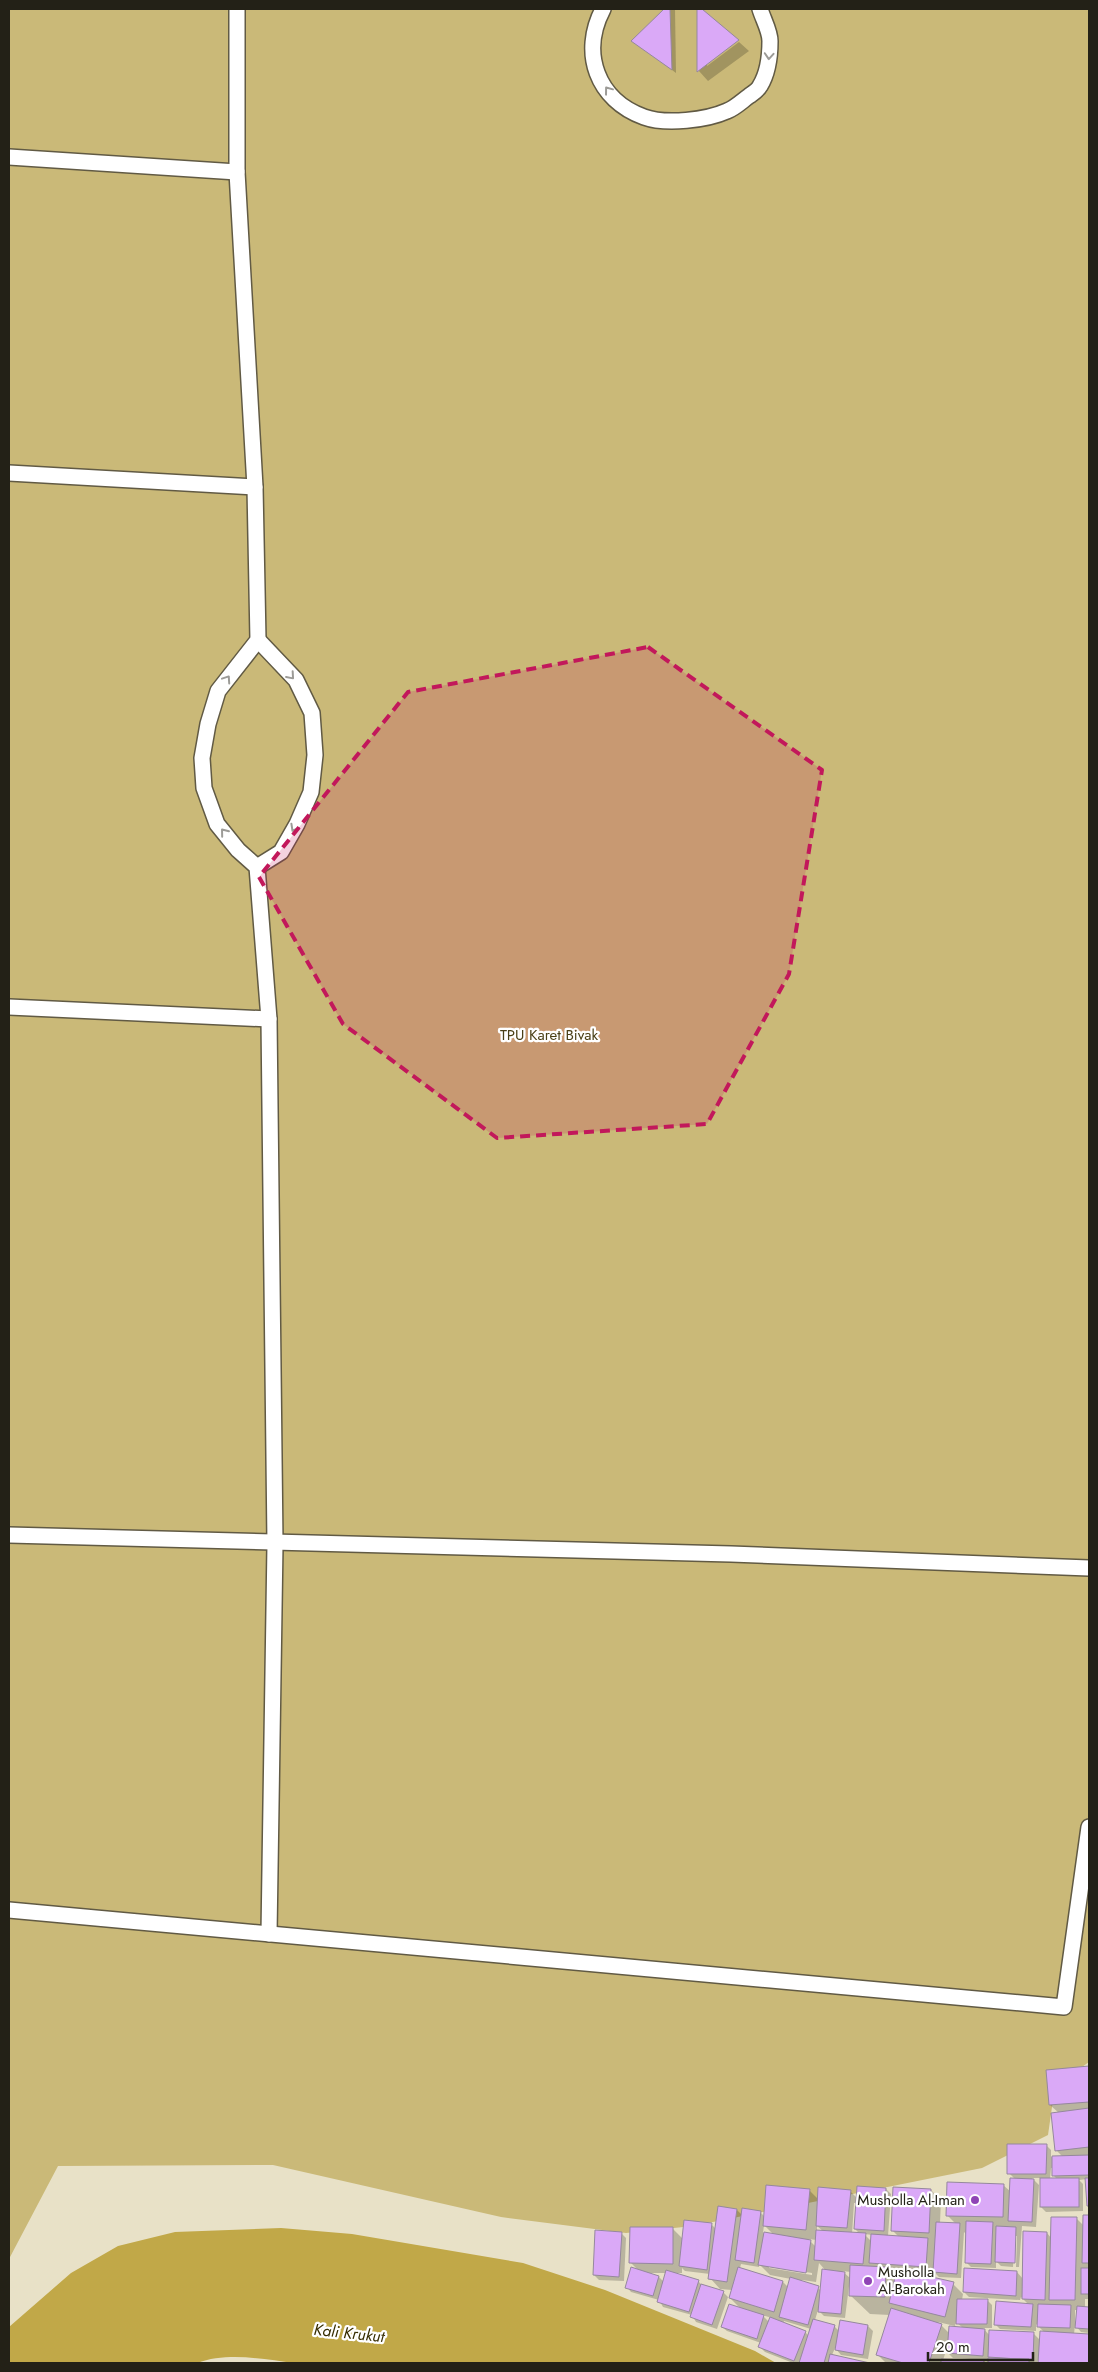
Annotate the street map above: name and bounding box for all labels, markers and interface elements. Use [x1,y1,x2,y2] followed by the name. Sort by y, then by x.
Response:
[764,52,775,60] one-way arrow
[605,86,614,96] one-way arrow
[285,670,294,679] one-way arrow
[220,675,230,684] one-way arrow
[291,823,301,832] one-way arrow
[221,829,229,838] one-way arrow
[500,1024,598,1046] park label: TPU Karet Bivak
[857,2189,965,2211] place label: Musholla Al-Iman
[969,2194,981,2206] marker: Musholla Al-Iman
[878,2261,945,2300] place label: Musholla Al-Barokah
[862,2275,874,2287] marker: Musholla Al-Barokah
[313,2318,387,2348] water label: Kali Krukut
[928,2330,1033,2362] scale bar
[936,2336,970,2358] text: 20 m

